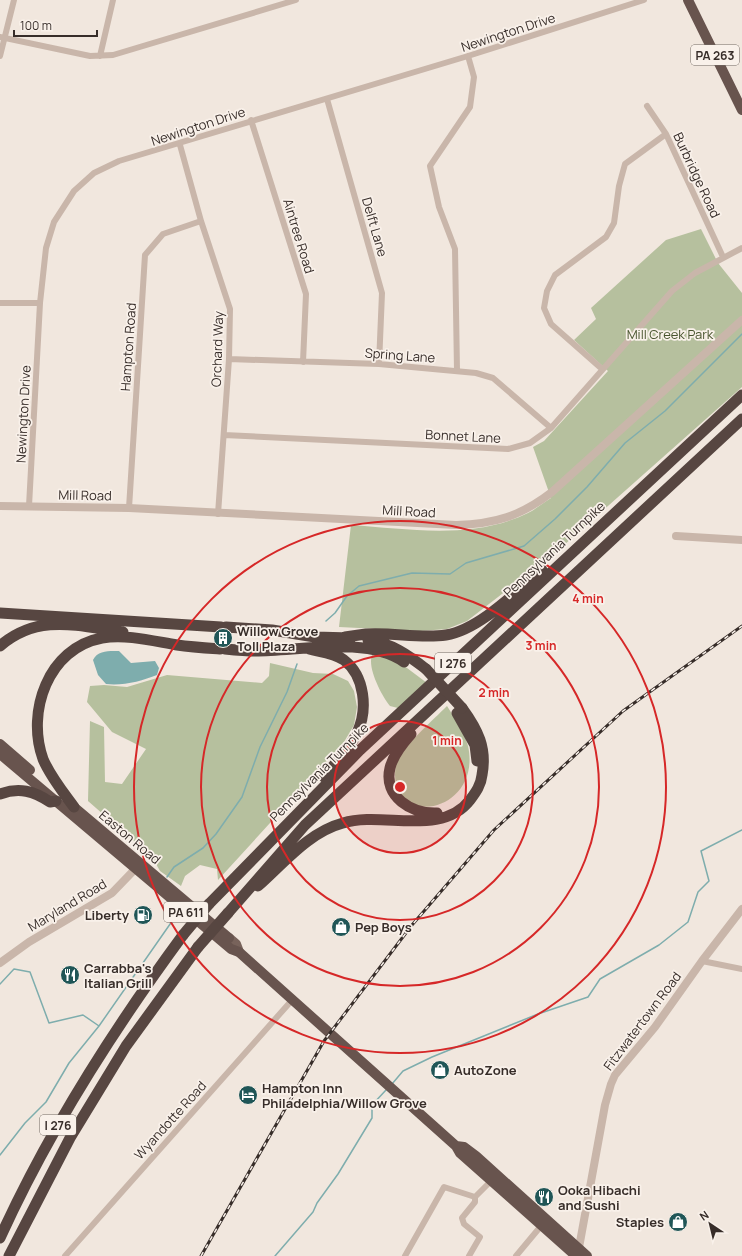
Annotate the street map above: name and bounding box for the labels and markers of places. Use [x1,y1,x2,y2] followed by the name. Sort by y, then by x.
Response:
[237,622,318,655] place label: Willow Grove Toll Plaza
[212,627,234,649] building icon: Willow Grove Toll Plaza
[393,780,407,794] centre of rings
[132,904,154,926] fuel station icon: Liberty
[85,906,130,924] place label: Liberty
[330,916,352,938] shop icon: Pep Boys
[355,918,412,936] place label: Pep Boys
[84,959,152,992] place label: Carrabba's Italian Grill
[59,964,81,986] restaurant icon: Carrabba's Italian Grill
[429,1059,451,1081] shop icon: AutoZone
[454,1061,517,1079] place label: AutoZone
[262,1079,427,1112] place label: Hampton Inn Philadelphia/Willow Grove
[237,1084,259,1106] hotel icon: Hampton Inn Philadelphia/Willow Grove
[558,1181,641,1214] place label: Ooka Hibachi and Sushi
[533,1186,555,1208] restaurant icon: Ooka Hibachi and Sushi
[667,1211,689,1233] shop icon: Staples
[616,1213,664,1231] place label: Staples

